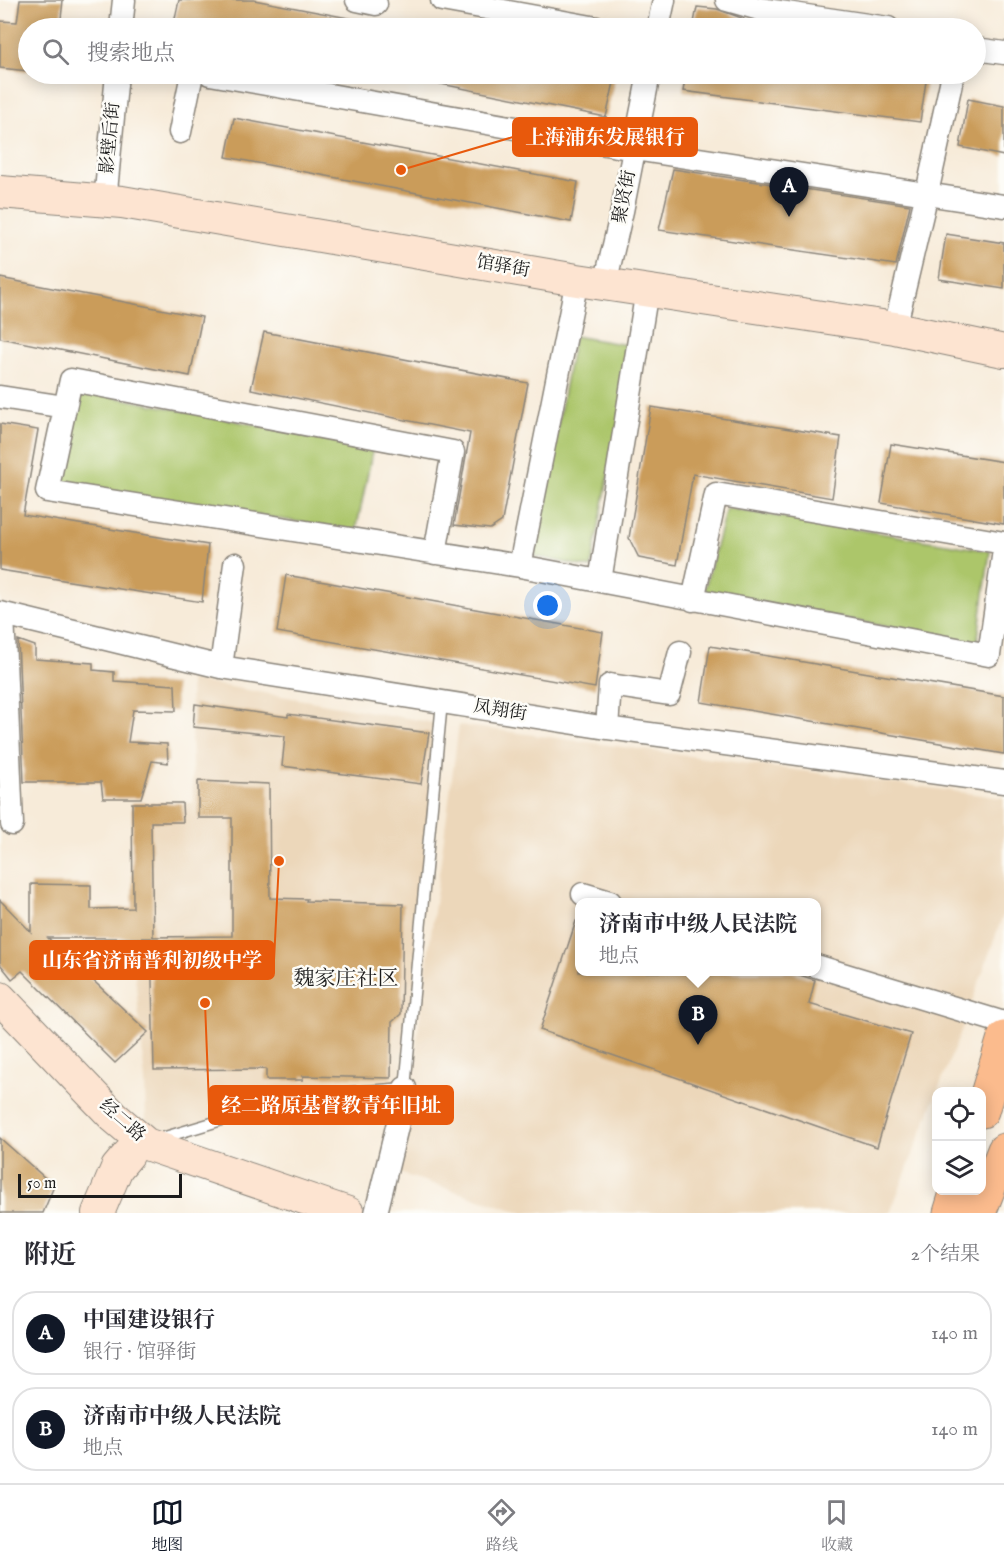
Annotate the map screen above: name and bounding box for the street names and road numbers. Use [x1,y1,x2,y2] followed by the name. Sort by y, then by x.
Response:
[96,101,126,175] street label: 影壁后街
[609,168,641,226] street label: 聚贤街
[474,251,532,283] street label: 馆驿街
[472,695,528,727] street label: 凤翔街
[94,1095,150,1147] street label: 经二路

